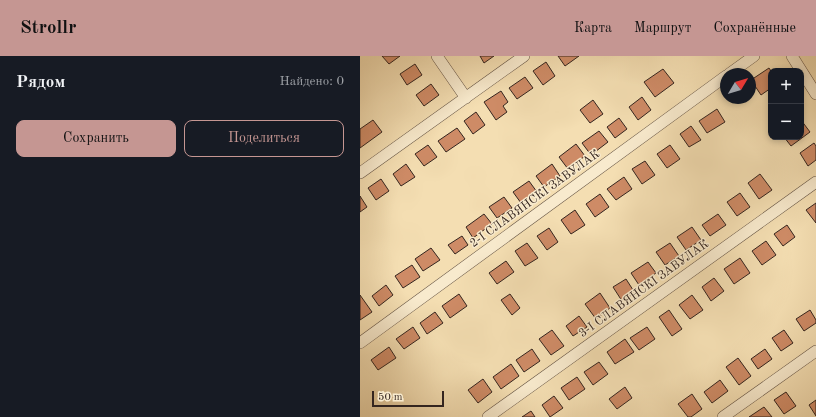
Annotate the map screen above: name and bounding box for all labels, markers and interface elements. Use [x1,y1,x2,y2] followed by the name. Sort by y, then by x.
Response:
[20,19,76,38] text: Strollr
[574,21,612,35] text: Карта
[634,21,691,35] text: Маршрут
[713,21,796,35] text: Сохранённые
[720,68,756,104] north arrow
[768,68,804,140] map controls
[768,68,804,104] button: +
[16,74,65,91] text: Рядом
[280,75,344,88] text: Найдено: 0
[768,104,804,140] button: −
[16,120,176,157] button: Сохранить
[184,120,344,157] button: Поделиться
[468,148,602,250] street label: 2-І СЛАВЯНСКІ ЗАВУЛАК
[577,238,711,340] street label: 3-І СЛАВЯНСКІ ЗАВУЛАК
[372,389,444,408] scale bar
[378,392,403,403] text: 50 m

